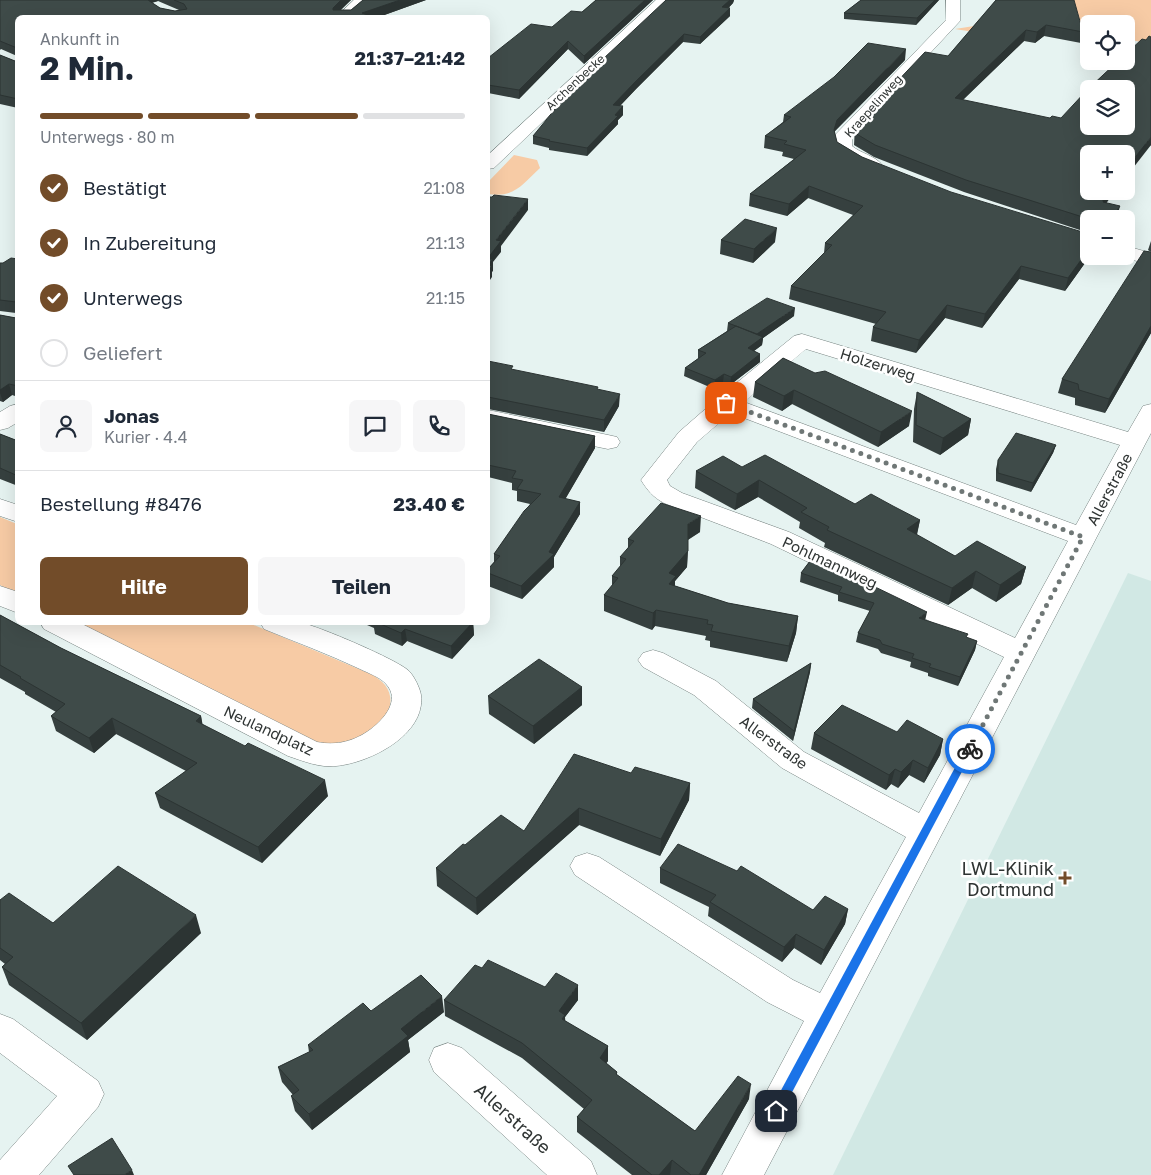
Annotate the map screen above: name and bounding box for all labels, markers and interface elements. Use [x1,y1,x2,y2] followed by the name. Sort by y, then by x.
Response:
[1080,15,1135,265] map controls
[1080,15,1135,70] button: locate
[40,29,120,49] text: Ankunft in
[355,46,465,69] text: 21:37–21:42
[40,49,134,87] text: 2 Min.
[542,51,608,113] street label: Archenbecke
[841,72,905,140] street label: Kraepelinweg
[1080,80,1135,135] button: layers
[40,127,175,147] text: Unterwegs · 80 m
[1080,145,1135,200] button: +
[40,174,68,202] icon: check
[83,176,167,199] text: Bestätigt
[423,178,465,198] text: 21:08
[1080,210,1135,265] button: −
[40,229,68,257] icon: check
[83,231,216,254] text: In Zubereitung
[426,233,465,253] text: 21:13
[40,284,68,312] icon: check
[83,286,183,309] text: Unterwegs
[426,288,465,308] text: 21:15
[83,341,163,364] text: Geliefert
[838,344,918,384] street label: Holzerweg
[705,382,747,424] pin
[712,389,740,417] icon: bag
[40,400,92,452] button: person
[349,400,401,452] button: chat
[413,400,465,452] button: phone
[104,404,159,427] text: Jonas
[104,427,188,447] text: Kurier · 4.4
[1082,450,1136,528] street label: Allerstraße
[40,492,202,515] text: Bestellung #8476
[393,492,465,515] text: 23.40 €
[780,532,880,592] street label: Pohlmannweg
[40,557,248,615] button: Hilfe
[258,557,465,615] button: Teilen
[221,701,317,759] street label: Neulandplatz
[737,711,812,773] street label: Allerstraße
[945,724,995,774] courier
[956,735,984,763] icon: bike
[962,857,1054,900] place label: LWL-Klinik Dortmund
[1058,871,1072,885] marker: LWL-Klinik Dortmund
[470,1078,556,1158] street label: Allerstraße
[755,1090,797,1132] pin
[762,1097,790,1125] icon: home

